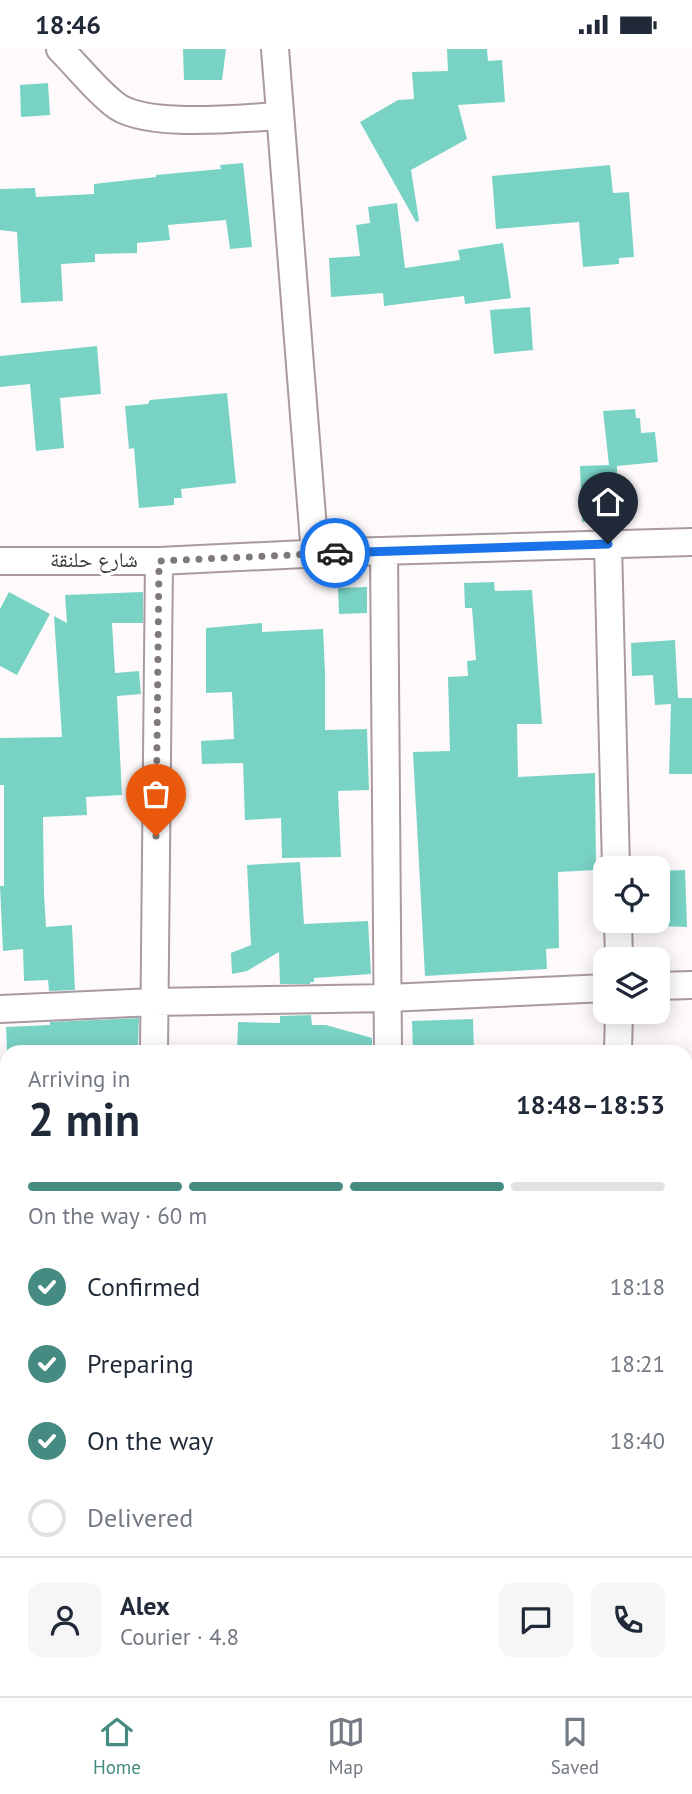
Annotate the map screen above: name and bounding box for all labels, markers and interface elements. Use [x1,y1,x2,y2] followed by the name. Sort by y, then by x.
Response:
[35,8,101,41] text: 18:46
[578,472,638,544] pin
[589,483,627,521] icon: home
[300,518,370,588] courier
[316,534,354,572] icon: car
[50,546,138,573] street label: شارع حلنقة
[126,764,186,836] pin
[137,775,175,813] icon: bag
[593,856,670,1024] map controls
[593,856,670,933] button: locate
[593,947,670,1024] button: layers
[28,1064,130,1093] text: Arriving in
[516,1088,665,1121] text: 18:48–18:53
[28,1089,140,1149] text: 2 min
[28,1201,207,1230] text: On the way · 60 m
[28,1268,66,1306] icon: check
[87,1270,200,1303] text: Confirmed
[610,1272,665,1301] text: 18:18
[28,1345,66,1383] icon: check
[87,1347,194,1380] text: Preparing
[610,1349,665,1378] text: 18:21
[28,1422,66,1460] icon: check
[87,1424,213,1457] text: On the way
[610,1426,665,1455] text: 18:40
[87,1501,193,1534] text: Delivered
[28,1583,102,1657] button: person
[499,1583,573,1657] button: chat
[591,1583,665,1657] button: phone
[120,1589,170,1622] text: Alex
[120,1622,239,1651] text: Courier · 4.8
[93,1713,141,1779] tab: Home
[327,1713,365,1779] tab: Map
[551,1713,599,1779] tab: Saved

